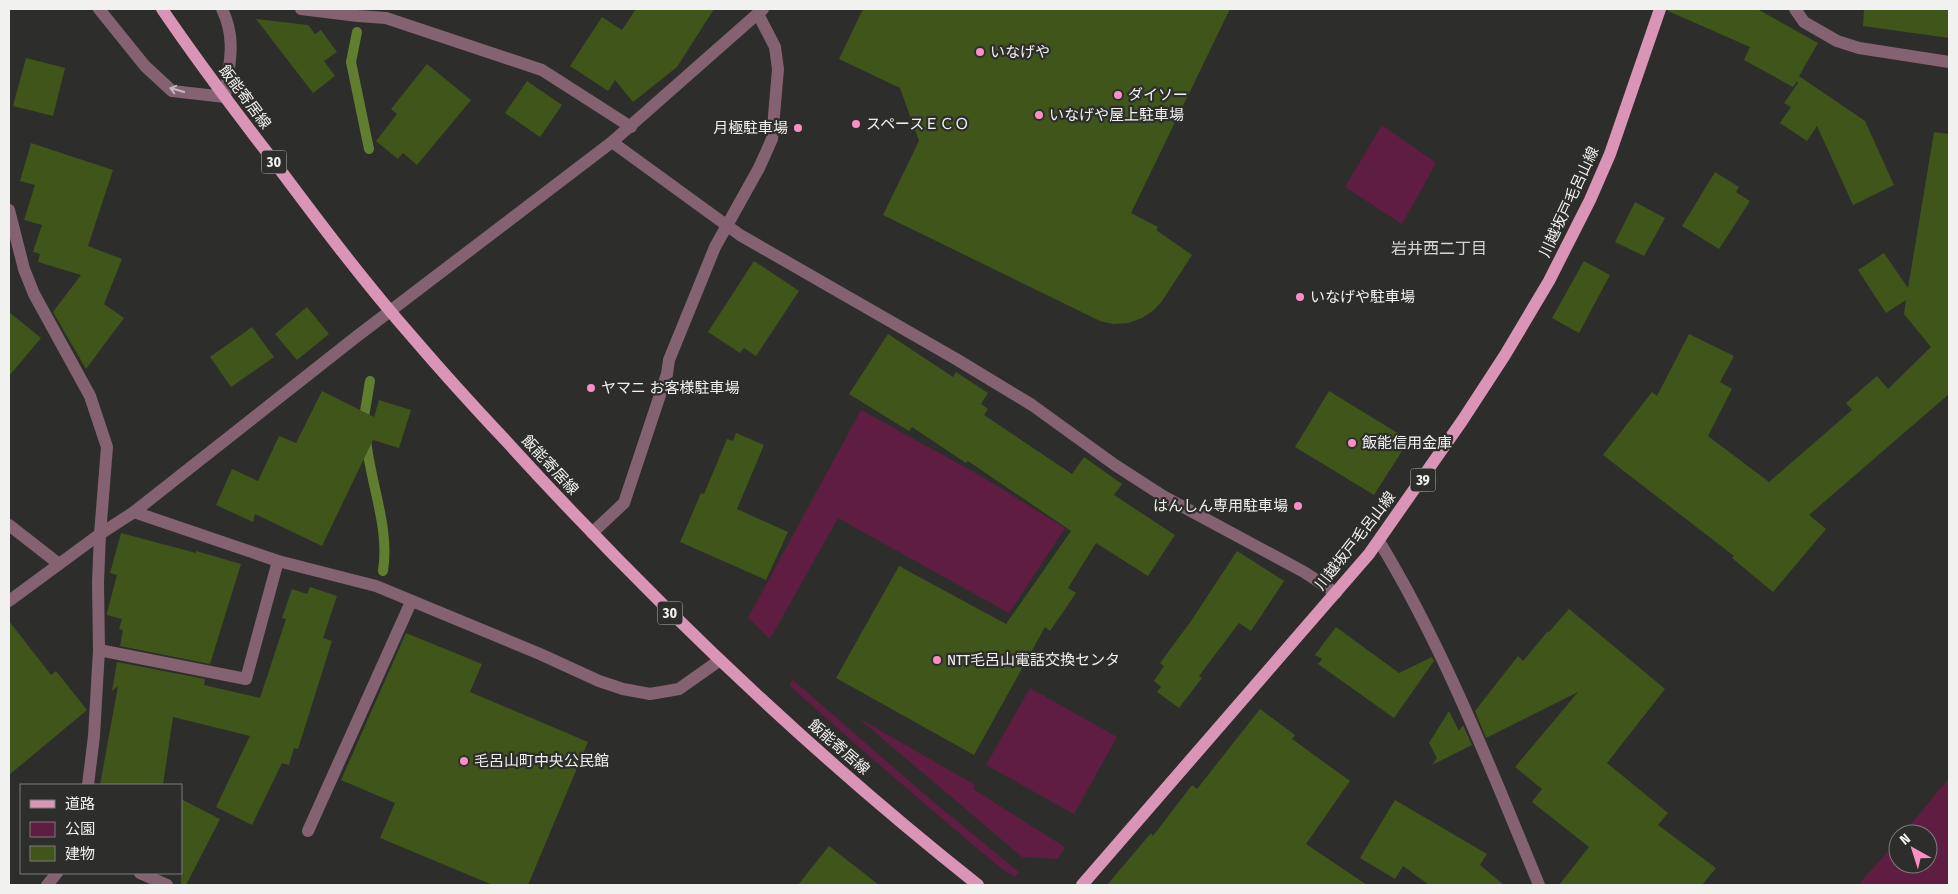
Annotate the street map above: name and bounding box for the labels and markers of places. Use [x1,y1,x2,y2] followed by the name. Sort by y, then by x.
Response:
[990,43,1050,61] place label: いなげや
[974,46,986,58] marker: いなげや
[1128,86,1188,104] place label: ダイソー
[1112,89,1124,101] marker: ダイソー
[1049,106,1184,124] place label: いなげや屋上駐車場
[1033,109,1045,121] marker: いなげや屋上駐車場
[866,115,969,133] place label: スペースＥＣＯ
[850,118,862,130] marker: スペースＥＣＯ
[713,119,788,137] place label: 月極駐車場
[792,122,804,134] marker: 月極駐車場
[1310,288,1415,306] place label: いなげや駐車場
[1294,291,1306,303] marker: いなげや駐車場
[601,379,740,397] place label: ヤマニ お客様駐車場
[585,382,597,394] marker: ヤマニ お客様駐車場
[1362,434,1452,452] place label: 飯能信用金庫
[1346,437,1358,449] marker: 飯能信用金庫
[1153,497,1288,515] place label: はんしん専用駐車場
[1292,500,1304,512] marker: はんしん専用駐車場
[947,651,1120,669] place label: NTT毛呂山電話交換センタ
[931,654,943,666] marker: NTT毛呂山電話交換センタ
[474,752,609,770] place label: 毛呂山町中央公民館
[458,755,470,767] marker: 毛呂山町中央公民館

